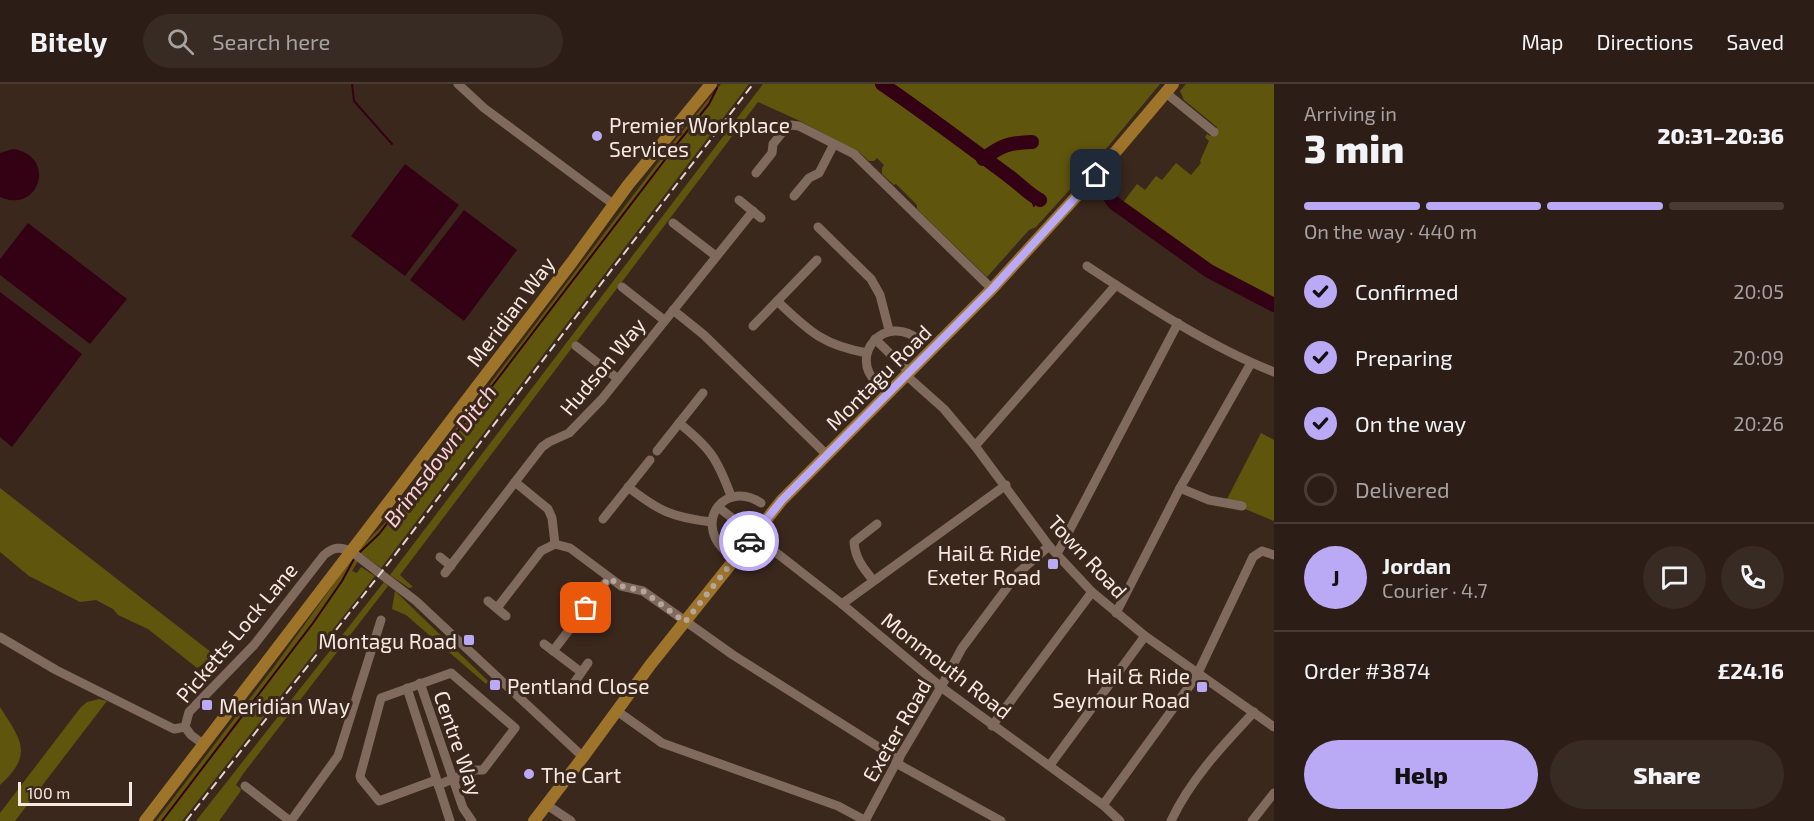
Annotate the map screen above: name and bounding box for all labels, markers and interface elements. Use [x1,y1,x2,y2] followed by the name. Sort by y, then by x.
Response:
[143,14,563,68] search box
[30,24,107,58] text: Bitely
[164,25,197,58] icon: search
[212,28,330,54] text: Search here
[1521,29,1564,54] text: Map
[1597,29,1693,54] text: Directions
[1726,29,1784,54] text: Saved
[1304,101,1397,125] text: Arriving in
[609,112,790,161] place label: Premier Workplace Services
[1657,122,1784,148] text: 20:31–20:36
[1304,124,1404,171] text: 3 min
[590,129,604,143] marker: Premier Workplace Services
[1070,149,1121,200] pin
[1079,158,1112,191] icon: home
[1304,219,1477,243] text: On the way · 440 m
[461,251,559,371] street label: Meridian Way
[1304,275,1337,308] icon: check
[1355,278,1459,304] text: Confirmed
[1733,279,1784,303] text: 20:05
[554,312,650,420] street label: Hudson Way
[820,319,936,435] street label: Montagu Road
[1304,341,1337,374] icon: check
[1355,344,1453,370] text: Preparing
[1732,345,1784,369] text: 20:09
[377,379,501,531] water label: Brimsdown Ditch
[1304,407,1337,440] icon: check
[1355,410,1466,436] text: On the way
[1733,411,1784,435] text: 20:26
[1355,476,1450,502] text: Delivered
[1043,509,1133,603] street label: Town Road
[719,511,779,571] courier
[733,525,766,558] icon: car
[927,540,1041,589] place label: Hail & Ride Exeter Road
[1643,546,1706,609] button: chat
[1721,546,1784,609] button: phone
[1382,552,1451,578] text: Jordan
[170,557,302,707] street label: Picketts Lock Lane
[1046,557,1060,571] marker: Hail & Ride Exeter Road
[1331,564,1340,590] text: J
[1382,578,1488,602] text: Courier · 4.7
[560,582,611,633] pin
[569,591,602,624] icon: bag
[877,606,1017,724] street label: Monmouth Road
[318,628,457,653] place label: Montagu Road
[462,633,476,647] marker: Montagu Road
[1304,657,1430,683] text: Order #3874
[1717,657,1784,683] text: £24.16
[1053,663,1190,712] place label: Hail & Ride Seymour Road
[507,673,650,698] place label: Pentland Close
[857,674,935,786] street label: Exeter Road
[488,678,502,692] marker: Pentland Close
[1195,680,1209,694] marker: Hail & Ride Seymour Road
[429,687,489,799] street label: Centre Way
[219,693,350,718] place label: Meridian Way
[200,698,214,712] marker: Meridian Way
[1304,740,1538,809] button: Help
[1550,740,1784,809] button: Share
[541,762,621,787] place label: The Cart
[522,767,536,781] marker: The Cart
[18,779,132,806] scale bar
[27,783,70,802] text: 100 m

